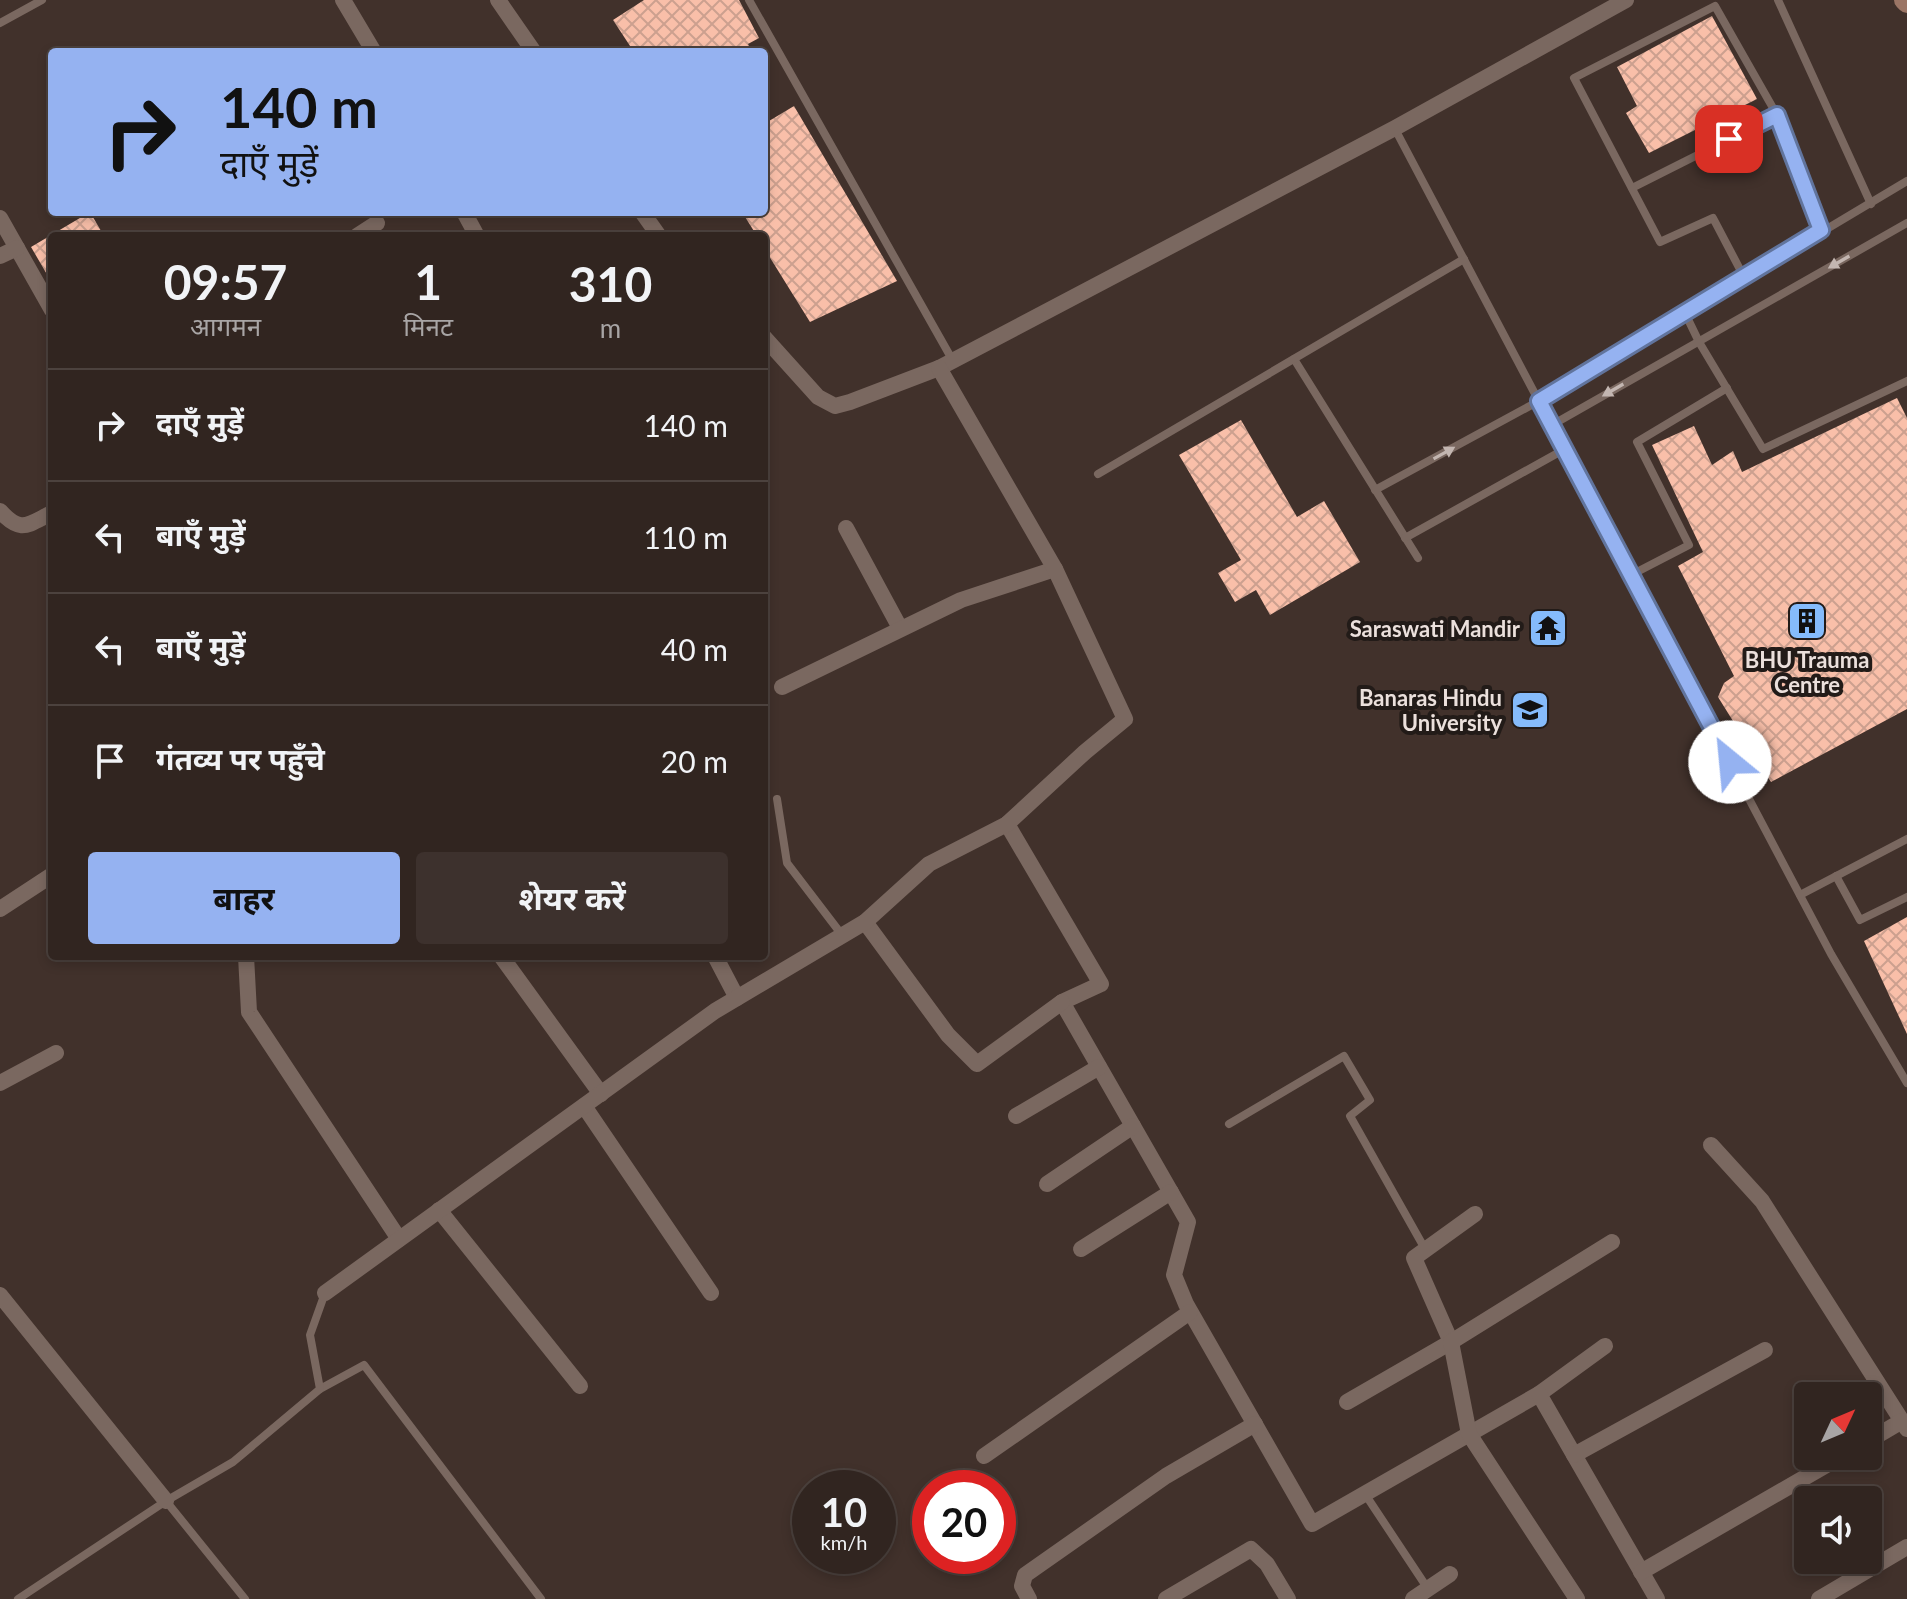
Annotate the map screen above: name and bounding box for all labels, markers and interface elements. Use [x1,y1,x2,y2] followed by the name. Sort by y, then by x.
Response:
[220,73,378,140] text: 140 m
[88,80,192,184] icon: right
[1695,105,1763,173] pin
[1707,117,1751,161] icon: arrive
[220,141,318,185] text: दाएँ मुड़ें
[164,253,287,310] text: 09:57
[414,253,442,310] text: 1
[569,255,652,312] text: 310
[1828,255,1850,269] one-way arrow
[190,310,261,342] text: आगमन
[403,310,453,342] text: मिनट
[600,312,621,344] text: m
[1602,383,1624,397] one-way arrow
[88,403,132,447] icon: right
[156,404,244,440] text: दाएँ मुड़ें
[643,407,728,443] text: 140 m
[1433,446,1455,460] one-way arrow
[88,515,132,559] icon: left
[156,516,246,552] text: बाएँ मुड़ें
[643,519,728,555] text: 110 m
[1786,600,1828,642] building icon: BHU Trauma Centre
[1527,607,1569,649] temple icon: Saraswati Mandir
[1350,615,1521,642] place label: Saraswati Mandir
[88,627,132,671] icon: left
[156,628,246,664] text: बाएँ मुड़ें
[661,631,728,667] text: 40 m
[1745,646,1869,698] place label: BHU Trauma Centre
[1359,684,1502,736] place label: Banaras Hindu University
[1509,689,1551,731] school or university icon: Banaras Hindu University
[1688,720,1772,804] position arrow
[88,739,132,783] icon: arrive
[156,740,325,776] text: गंतव्य पर पहुँचे
[661,743,728,779] text: 20 m
[88,852,400,944] button: बाहर
[416,852,728,944] button: शेयर करें
[1794,1382,1882,1470] north arrow
[1794,1382,1882,1574] map controls
[912,1470,1016,1574] speed limit sign: 20
[1794,1486,1882,1574] button: sound
[821,1488,867,1536] text: 10
[821,1530,867,1554] text: km/h

